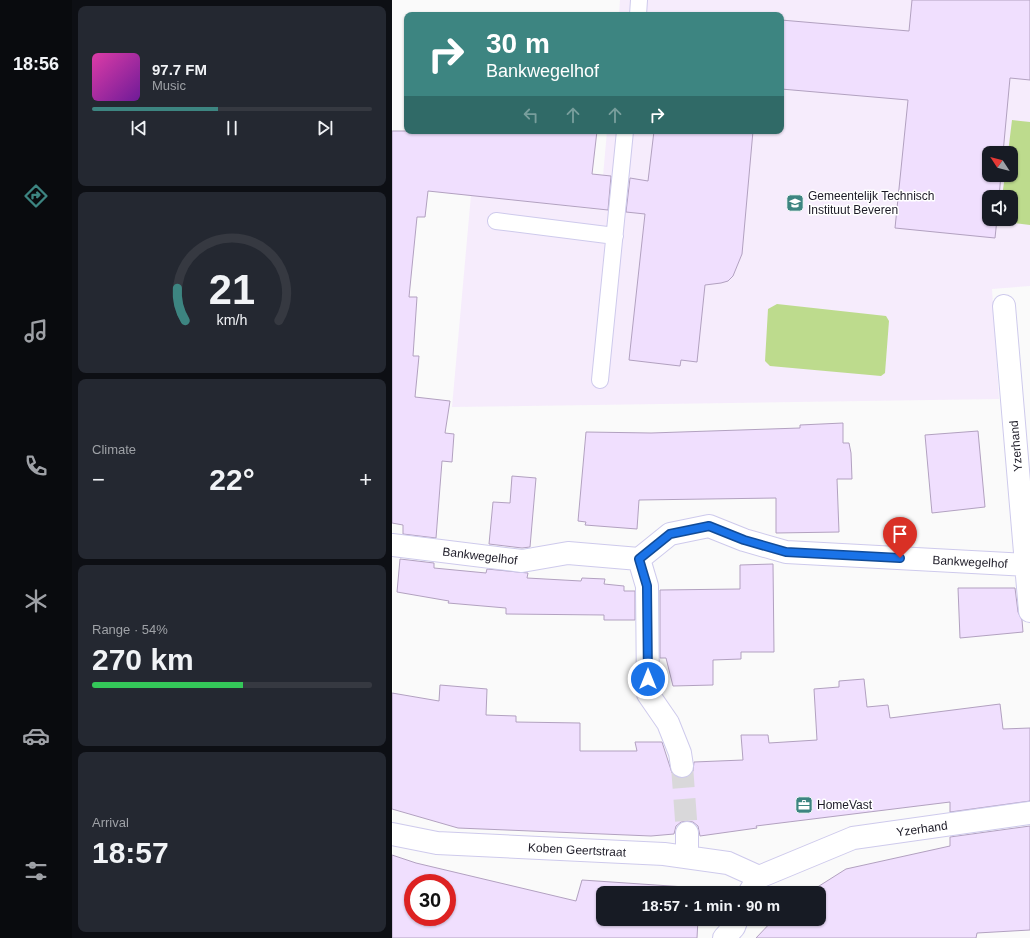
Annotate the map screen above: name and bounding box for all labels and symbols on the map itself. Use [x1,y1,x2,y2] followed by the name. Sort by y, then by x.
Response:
[982,146,1018,182] north arrow
[808,189,935,217] place label: Gemeentelijk Technisch Instituut Beveren
[785,193,805,213] school or university icon: Gemeentelijk Technisch Instituut Beveren
[1007,420,1025,472] street label: Yzerhand
[883,517,917,558] pin
[442,544,519,568] street label: Bankwegelhof
[932,553,1009,571] street label: Bankwegelhof
[627,658,669,700] position arrow
[794,795,814,815] office icon: HomeVast
[817,798,873,812] place label: HomeVast
[896,818,948,840] street label: Yzerhand
[528,840,627,860] street label: Koben Geertstraat
[404,874,456,926] speed limit sign: 30

